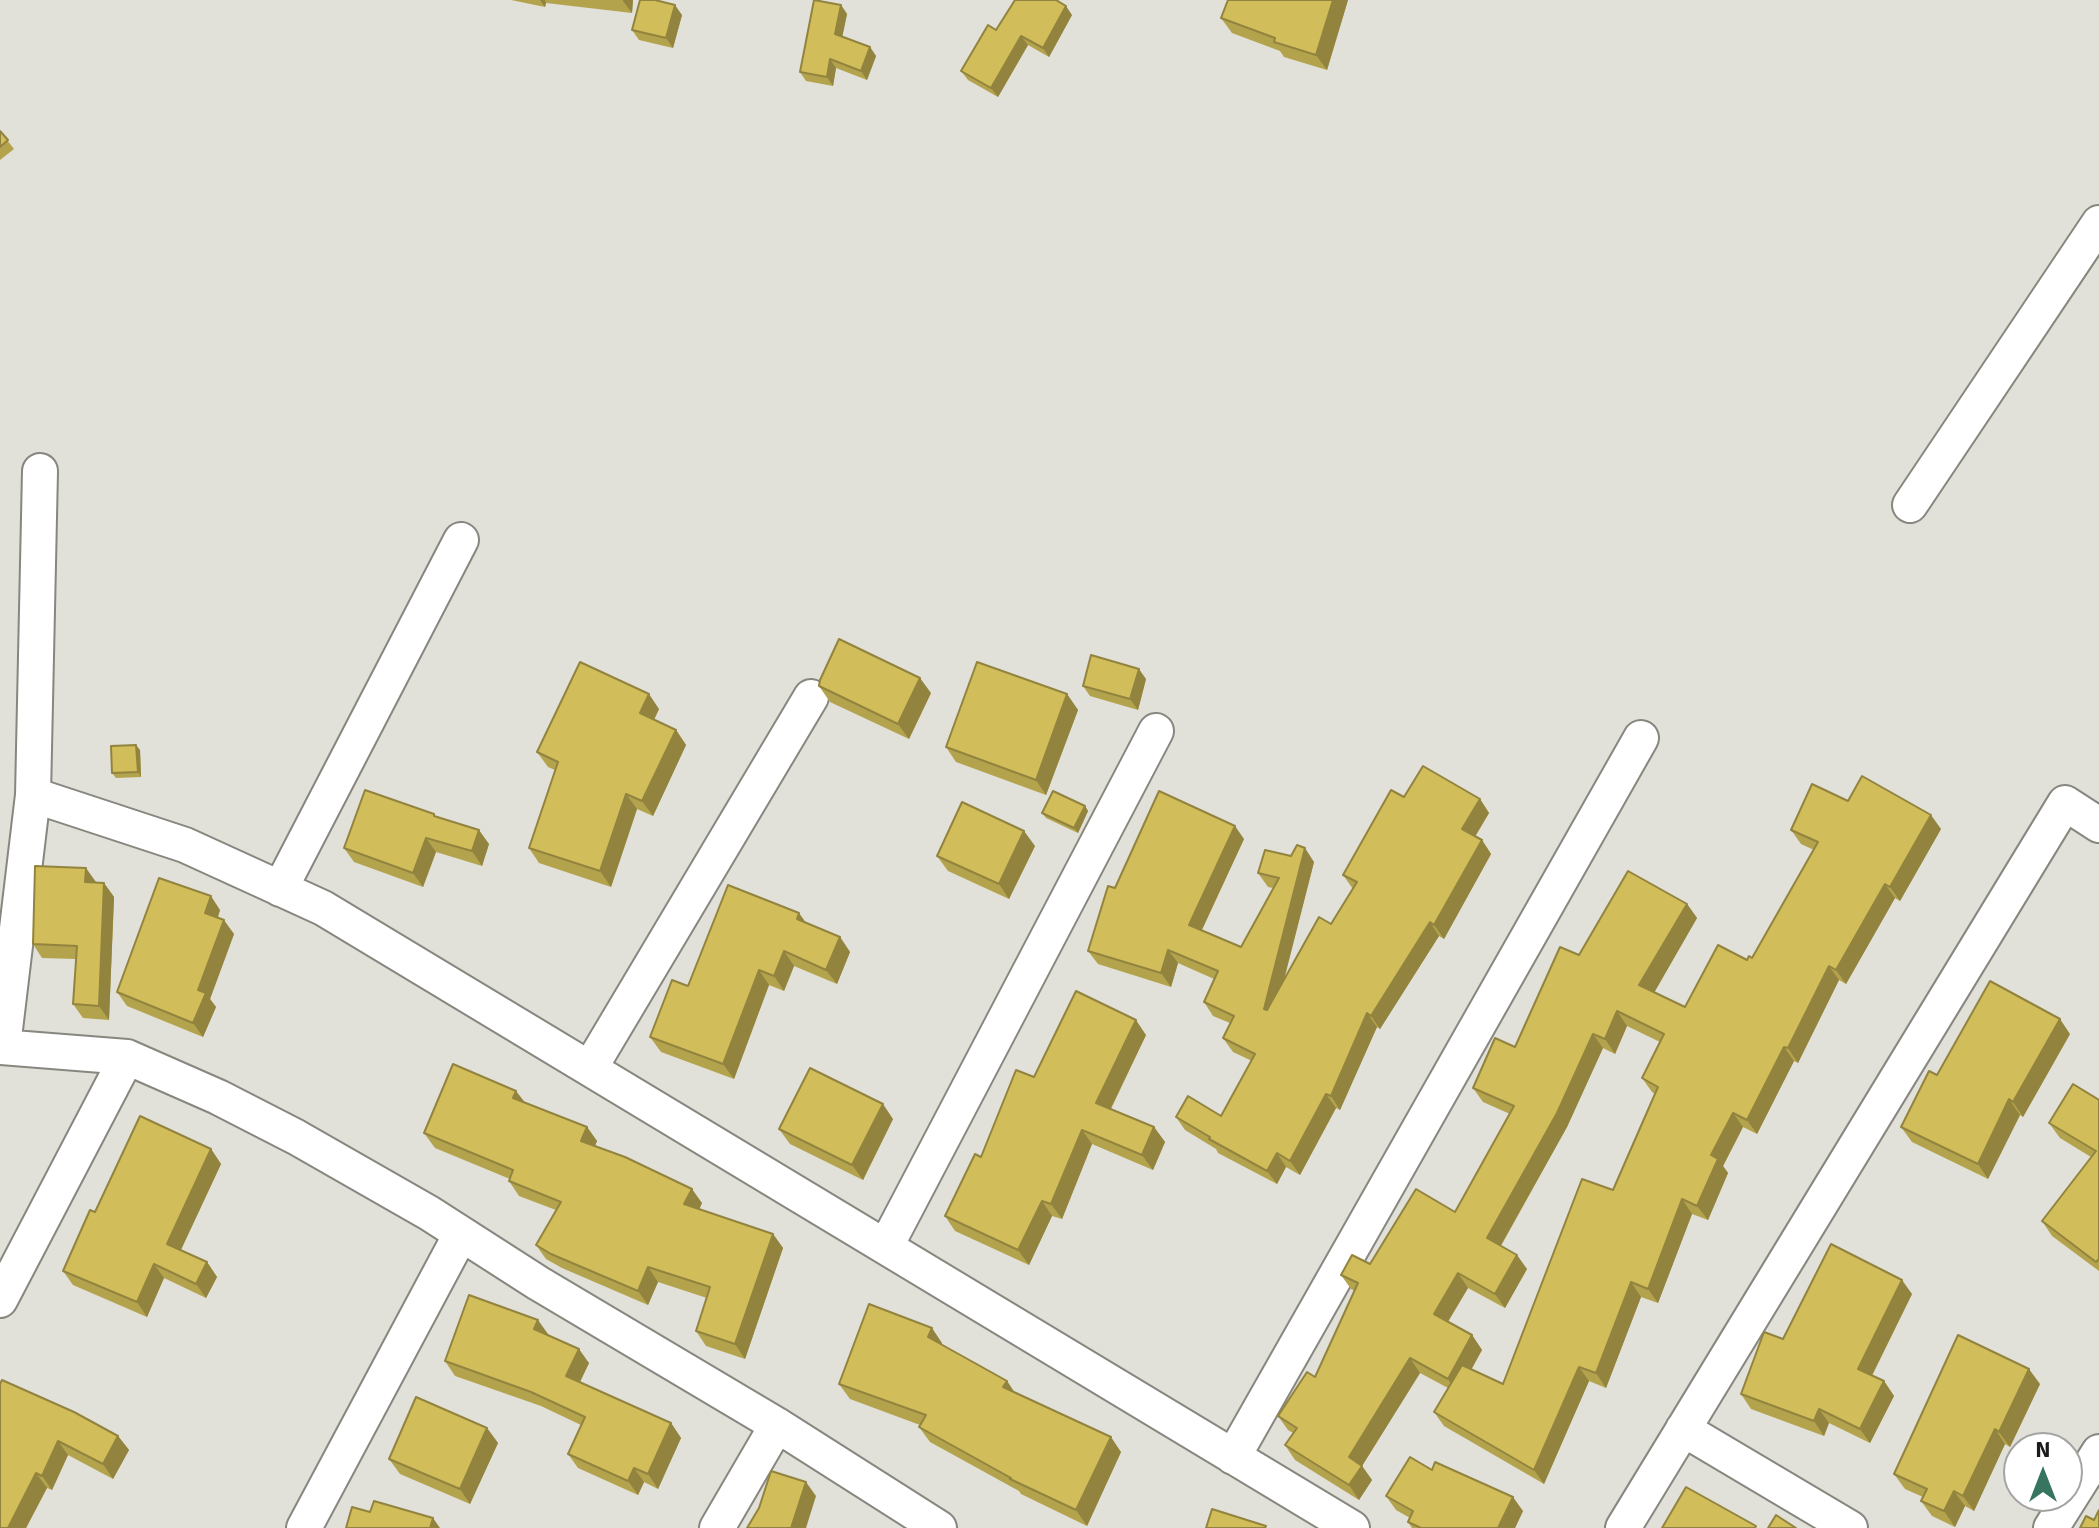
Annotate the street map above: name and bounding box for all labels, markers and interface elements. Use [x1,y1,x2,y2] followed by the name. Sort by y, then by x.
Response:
[2003,1432,2083,1512] north arrow
[2035,1436,2051,1463] text: N

